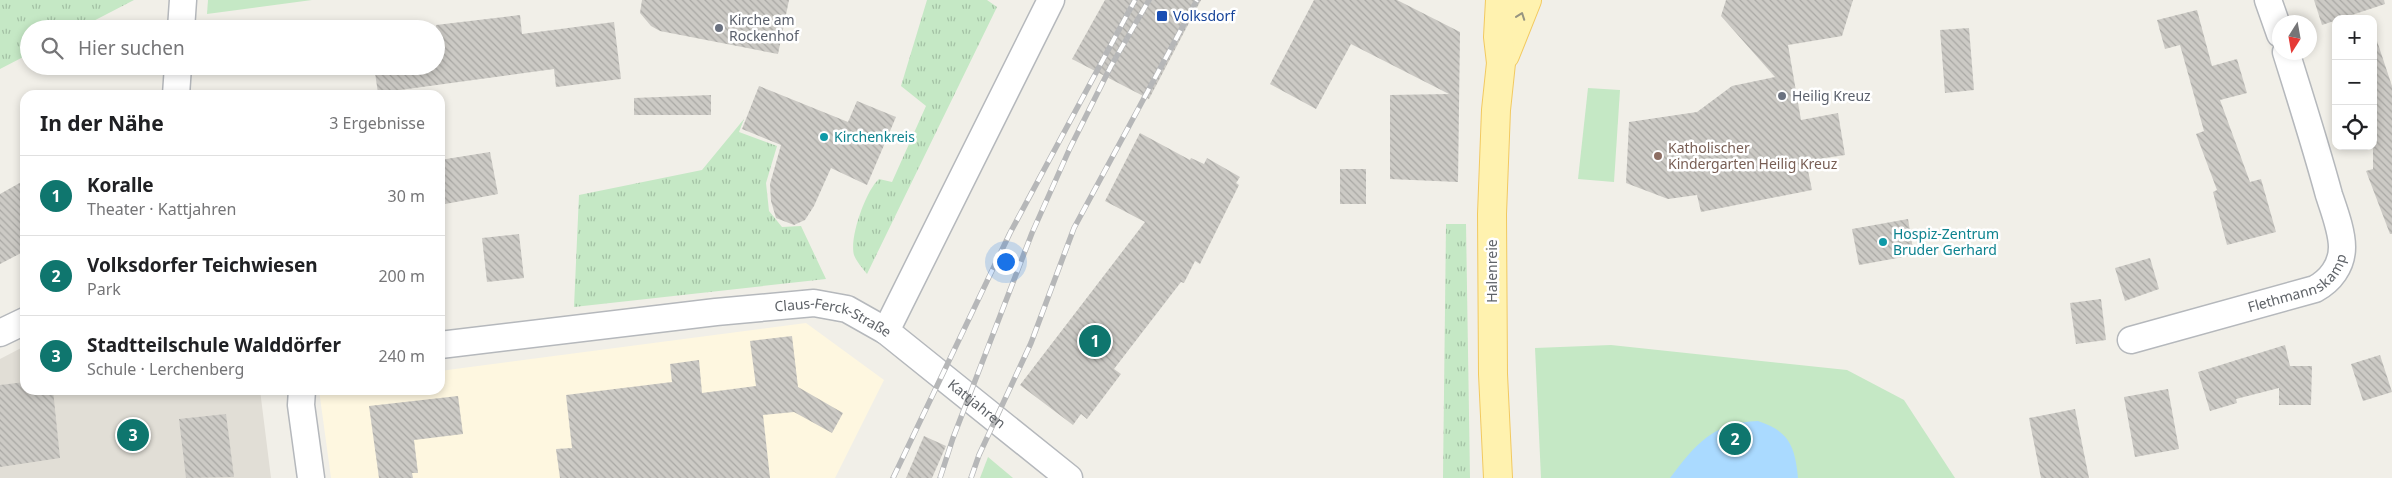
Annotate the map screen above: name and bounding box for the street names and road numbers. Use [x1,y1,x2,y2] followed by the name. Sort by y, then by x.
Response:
[1482,239,1501,303] street label: Halenreie
[2246,252,2350,316] street label: Flethmannskamp
[774,293,896,341] street label: Claus-Ferck-Straße
[944,374,1010,432] street label: Kattjahren

